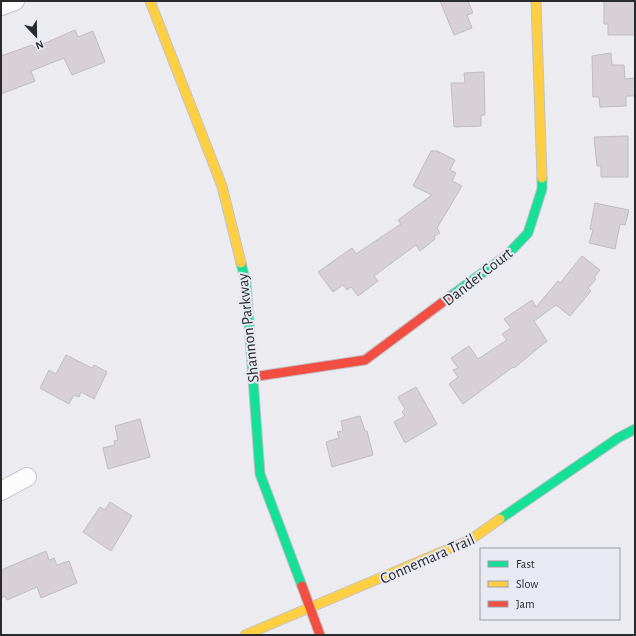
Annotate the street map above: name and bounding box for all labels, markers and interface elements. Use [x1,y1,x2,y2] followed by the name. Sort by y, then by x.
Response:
[16,16,56,56] north arrow
[34,38,45,51] text: N
[440,245,515,309] street label: Dander Court
[234,272,263,383] street label: Shannon Parkway
[378,531,477,587] street label: Connemara Trail
[480,548,620,620] legend
[516,558,535,570] text: Fast
[516,578,538,590] text: Slow
[516,598,535,610] text: Jam

